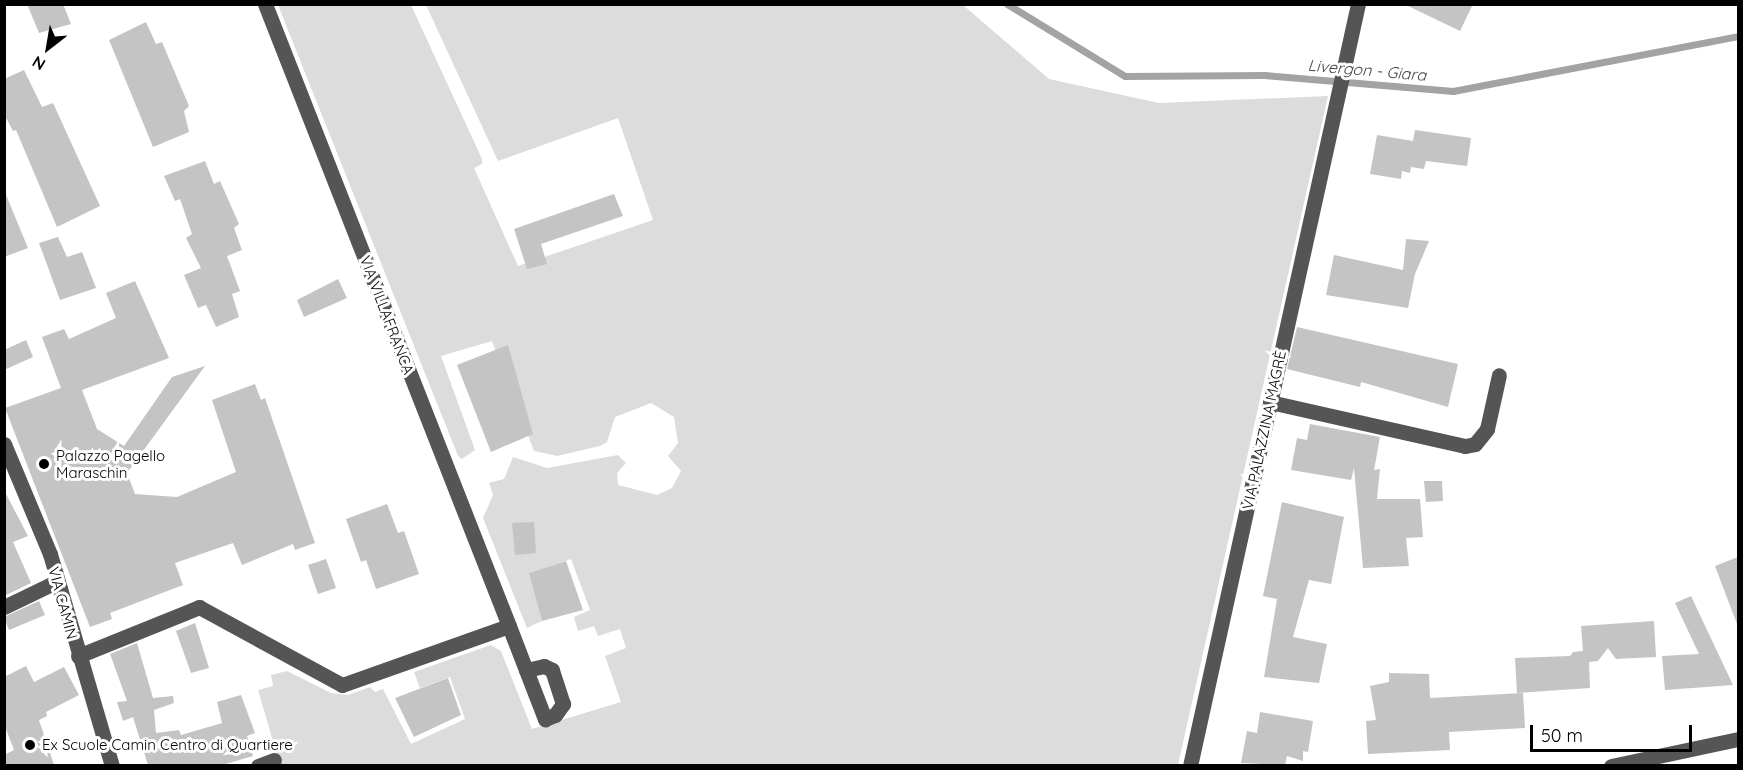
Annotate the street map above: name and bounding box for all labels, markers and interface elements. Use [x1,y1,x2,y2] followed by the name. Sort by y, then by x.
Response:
[18,18,78,78] north arrow
[29,52,49,75] text: N
[1307,55,1427,85] water label: Livergon - Giara
[356,253,418,377] street label: VIA VILLAFRANCA
[1238,349,1290,511] street label: VIA PALAZZINA MAGRÈ
[56,446,165,481] place label: Palazzo Pagello Maraschin
[37,457,51,471] marker: Palazzo Pagello Maraschin
[45,565,81,641] street label: VIA CAMIN
[1533,713,1695,751] scale bar
[1541,724,1583,747] text: 50 m
[42,736,293,754] place label: Ex Scuole Camin Centro di Quartiere
[23,738,37,752] marker: Ex Scuole Camin Centro di Quartiere

